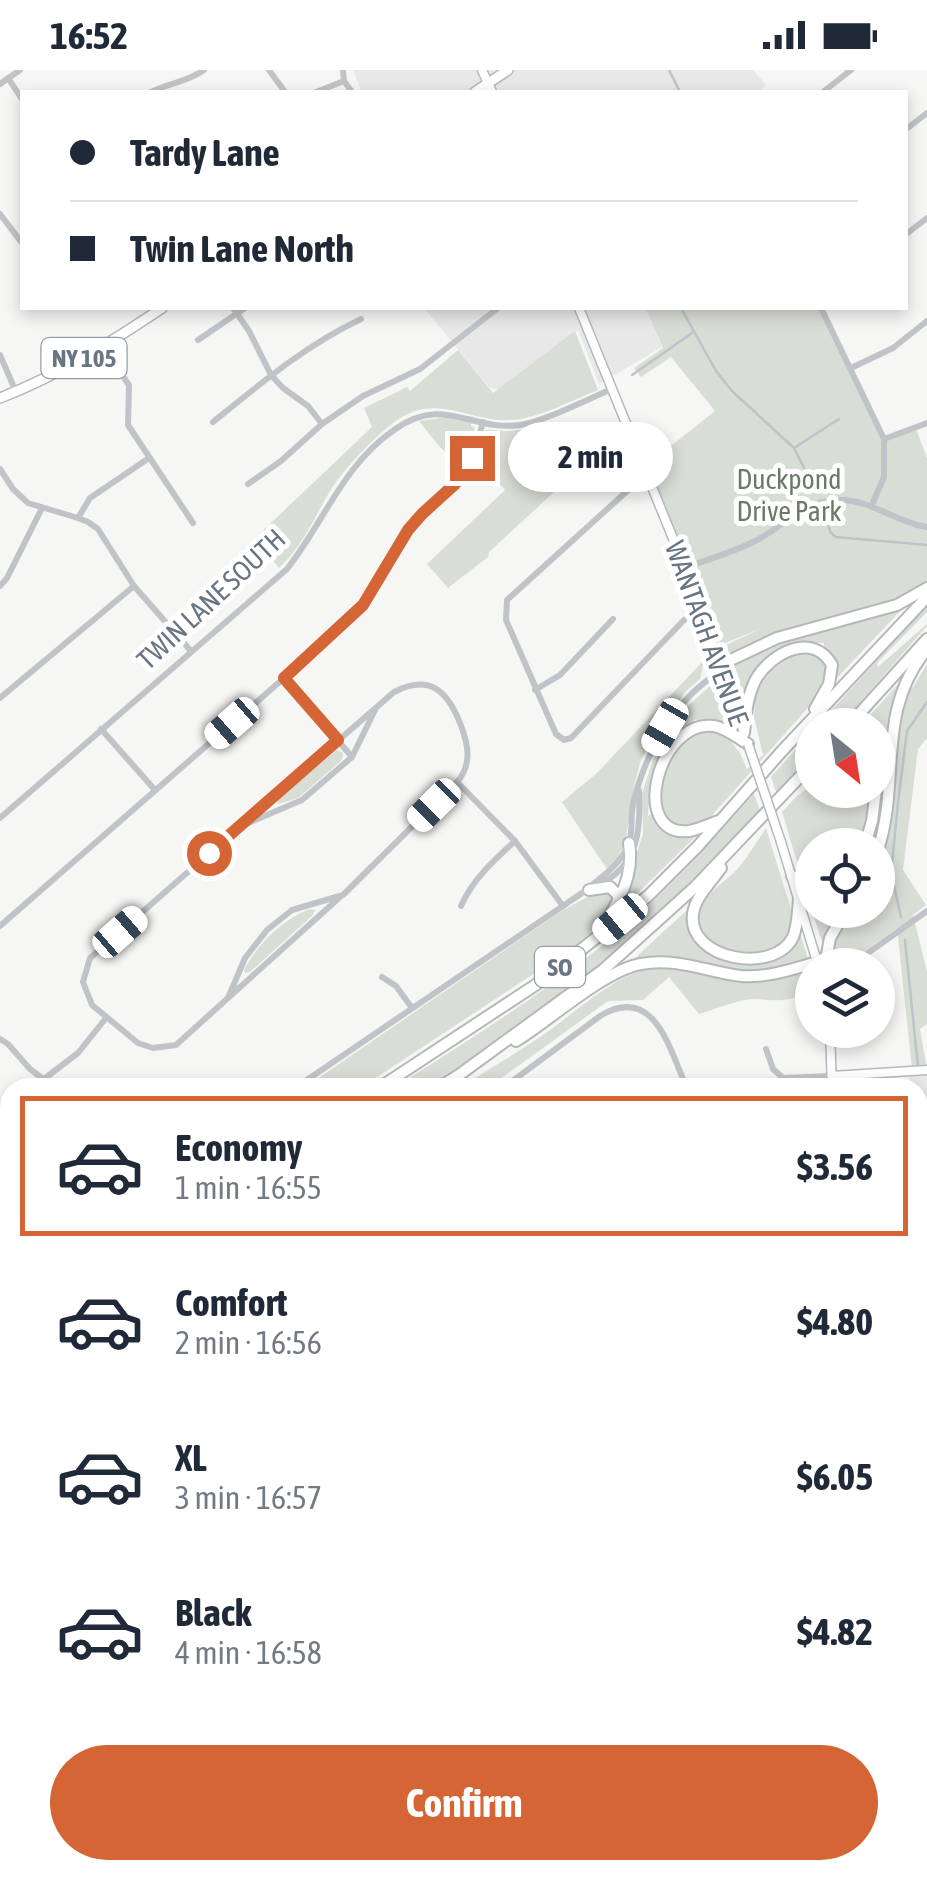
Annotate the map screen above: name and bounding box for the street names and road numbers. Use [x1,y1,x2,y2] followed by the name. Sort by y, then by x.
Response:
[42,338,126,378] road number: NY 105
[131,522,291,676] street label: TWIN LANE SOUTH
[659,537,755,729] street label: WANTAGH AVENUE
[535,947,585,987] road number: SO

